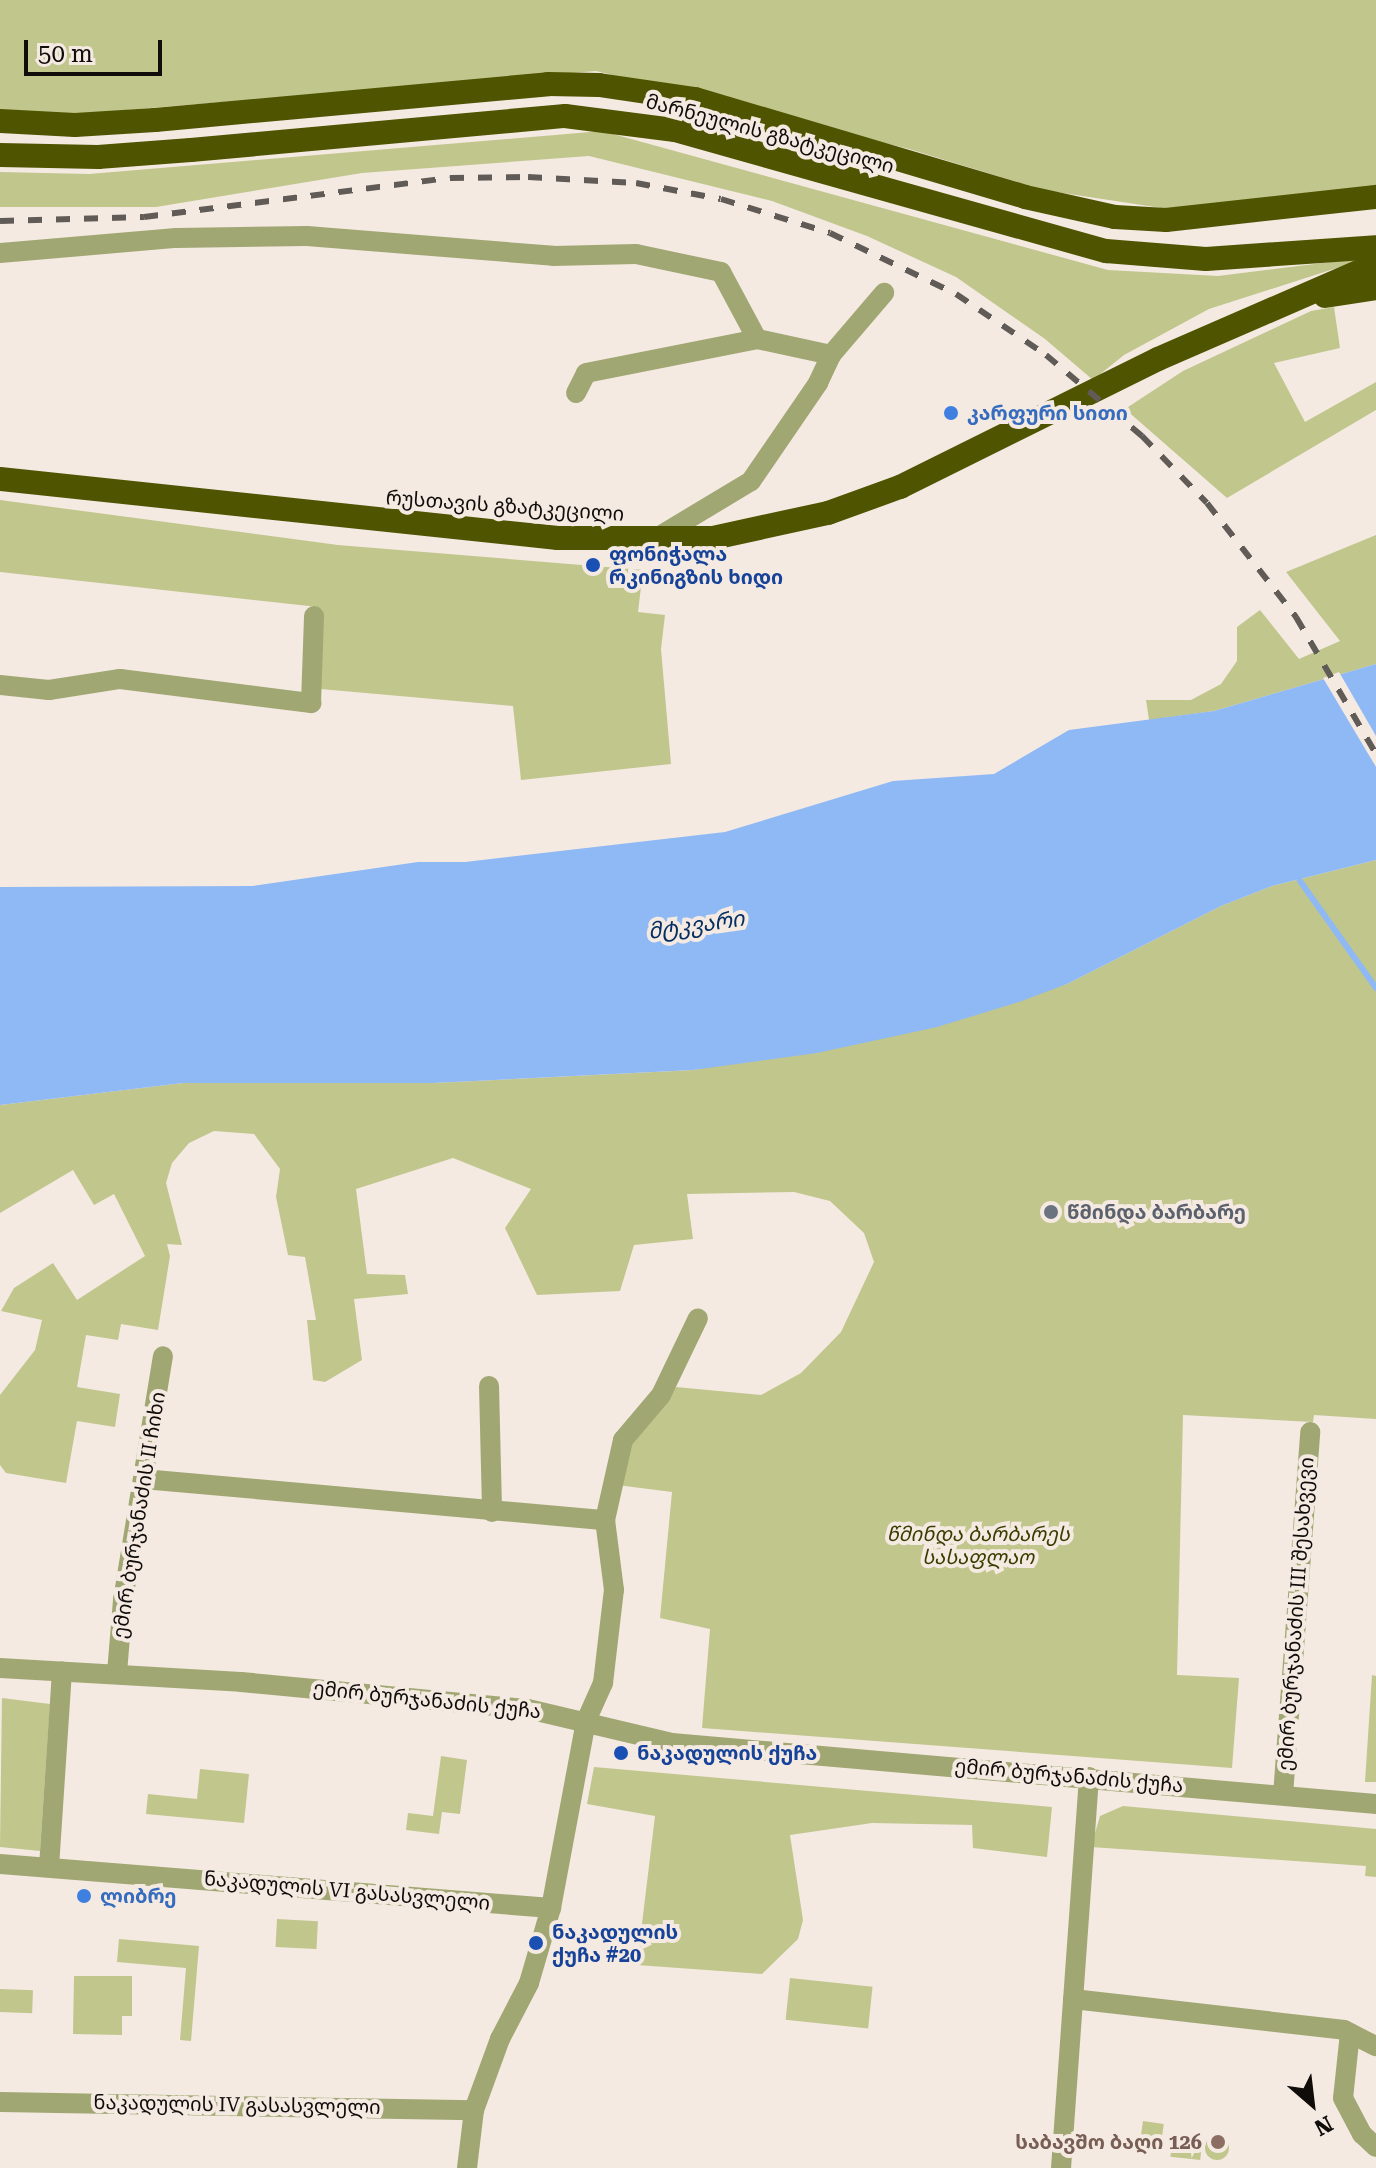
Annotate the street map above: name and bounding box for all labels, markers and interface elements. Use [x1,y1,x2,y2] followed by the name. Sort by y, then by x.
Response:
[28,24,166,74] scale bar
[38,40,93,68] text: 50 m
[643,89,897,179] street label: მარნეულის გზატკეცილი
[967,401,1128,425] place label: კარფური სითი
[942,404,960,422] marker: კარფური სითი
[385,486,625,526] street label: რუსთავის გზატკეცილი
[609,542,783,589] place label: ფონიჭალა რკინიგზის ხიდი
[584,556,602,574] marker: ფონიჭალა რკინიგზის ხიდი
[646,905,746,945] water label: მტკვარი
[1067,1200,1246,1224] place label: წმინდა ბარბარე
[1042,1203,1060,1221] marker: წმინდა ბარბარე
[108,1390,170,1640] street label: ემირ ბურჯანაძის II ჩიხი
[1273,1456,1319,1772] street label: ემირ ბურჯანაძის III შესახვევი
[886,1523,1070,1570] park label: წმინდა ბარბარეს სასაფლაო
[312,1676,542,1724] street label: ემირ ბურჯანაძის ქუჩა
[637,1741,817,1765] place label: ნაკადულის ქუჩა
[612,1744,630,1762] marker: ნაკადულის ქუჩა
[954,1754,1184,1798] street label: ემირ ბურჯანაძის ქუჩა
[203,1867,491,1915] street label: ნაკადულის VI გასასვლელი
[100,1884,177,1908] place label: ლიბრე
[75,1887,93,1905] marker: ლიბრე
[552,1920,678,1967] place label: ნაკადულის ქუჩა #20
[527,1934,545,1952] marker: ნაკადულის ქუჩა #20
[1272,2064,1352,2144] north arrow
[93,2090,381,2120] street label: ნაკადულის IV გასასვლელი
[1310,2111,1337,2141] text: N
[1015,2130,1202,2154] place label: საბავშო ბაღი 126
[1209,2133,1227,2151] marker: საბავშო ბაღი 126

